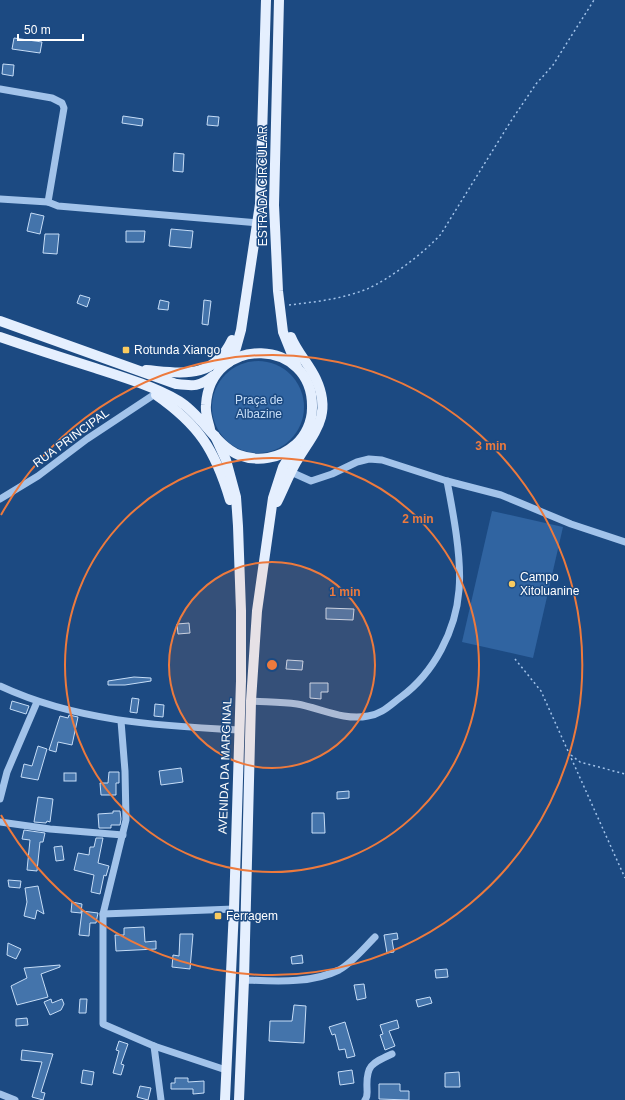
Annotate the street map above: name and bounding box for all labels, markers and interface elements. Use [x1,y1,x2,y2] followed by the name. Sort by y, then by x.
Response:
[18,16,83,42] scale bar
[24,23,51,37] text: 50 m
[256,125,270,246] street label: ESTRADA CIRCULAR
[134,343,220,357] place label: Rotunda Xiango
[121,345,131,355] marker: Rotunda Xiango
[235,393,283,421] park label: Praça de Albazine
[30,406,112,470] street label: RUA PRINCIPAL
[475,439,507,453] text: 3 min
[402,512,434,526] text: 2 min
[520,570,580,598] place label: Campo Xitoluanine
[507,579,517,589] marker: Campo Xitoluanine
[329,585,361,599] text: 1 min
[265,658,279,672] centre of rings
[216,697,234,834] street label: AVENIDA DA MARGINAL
[226,909,278,923] place label: Ferragem
[213,911,223,921] marker: Ferragem

